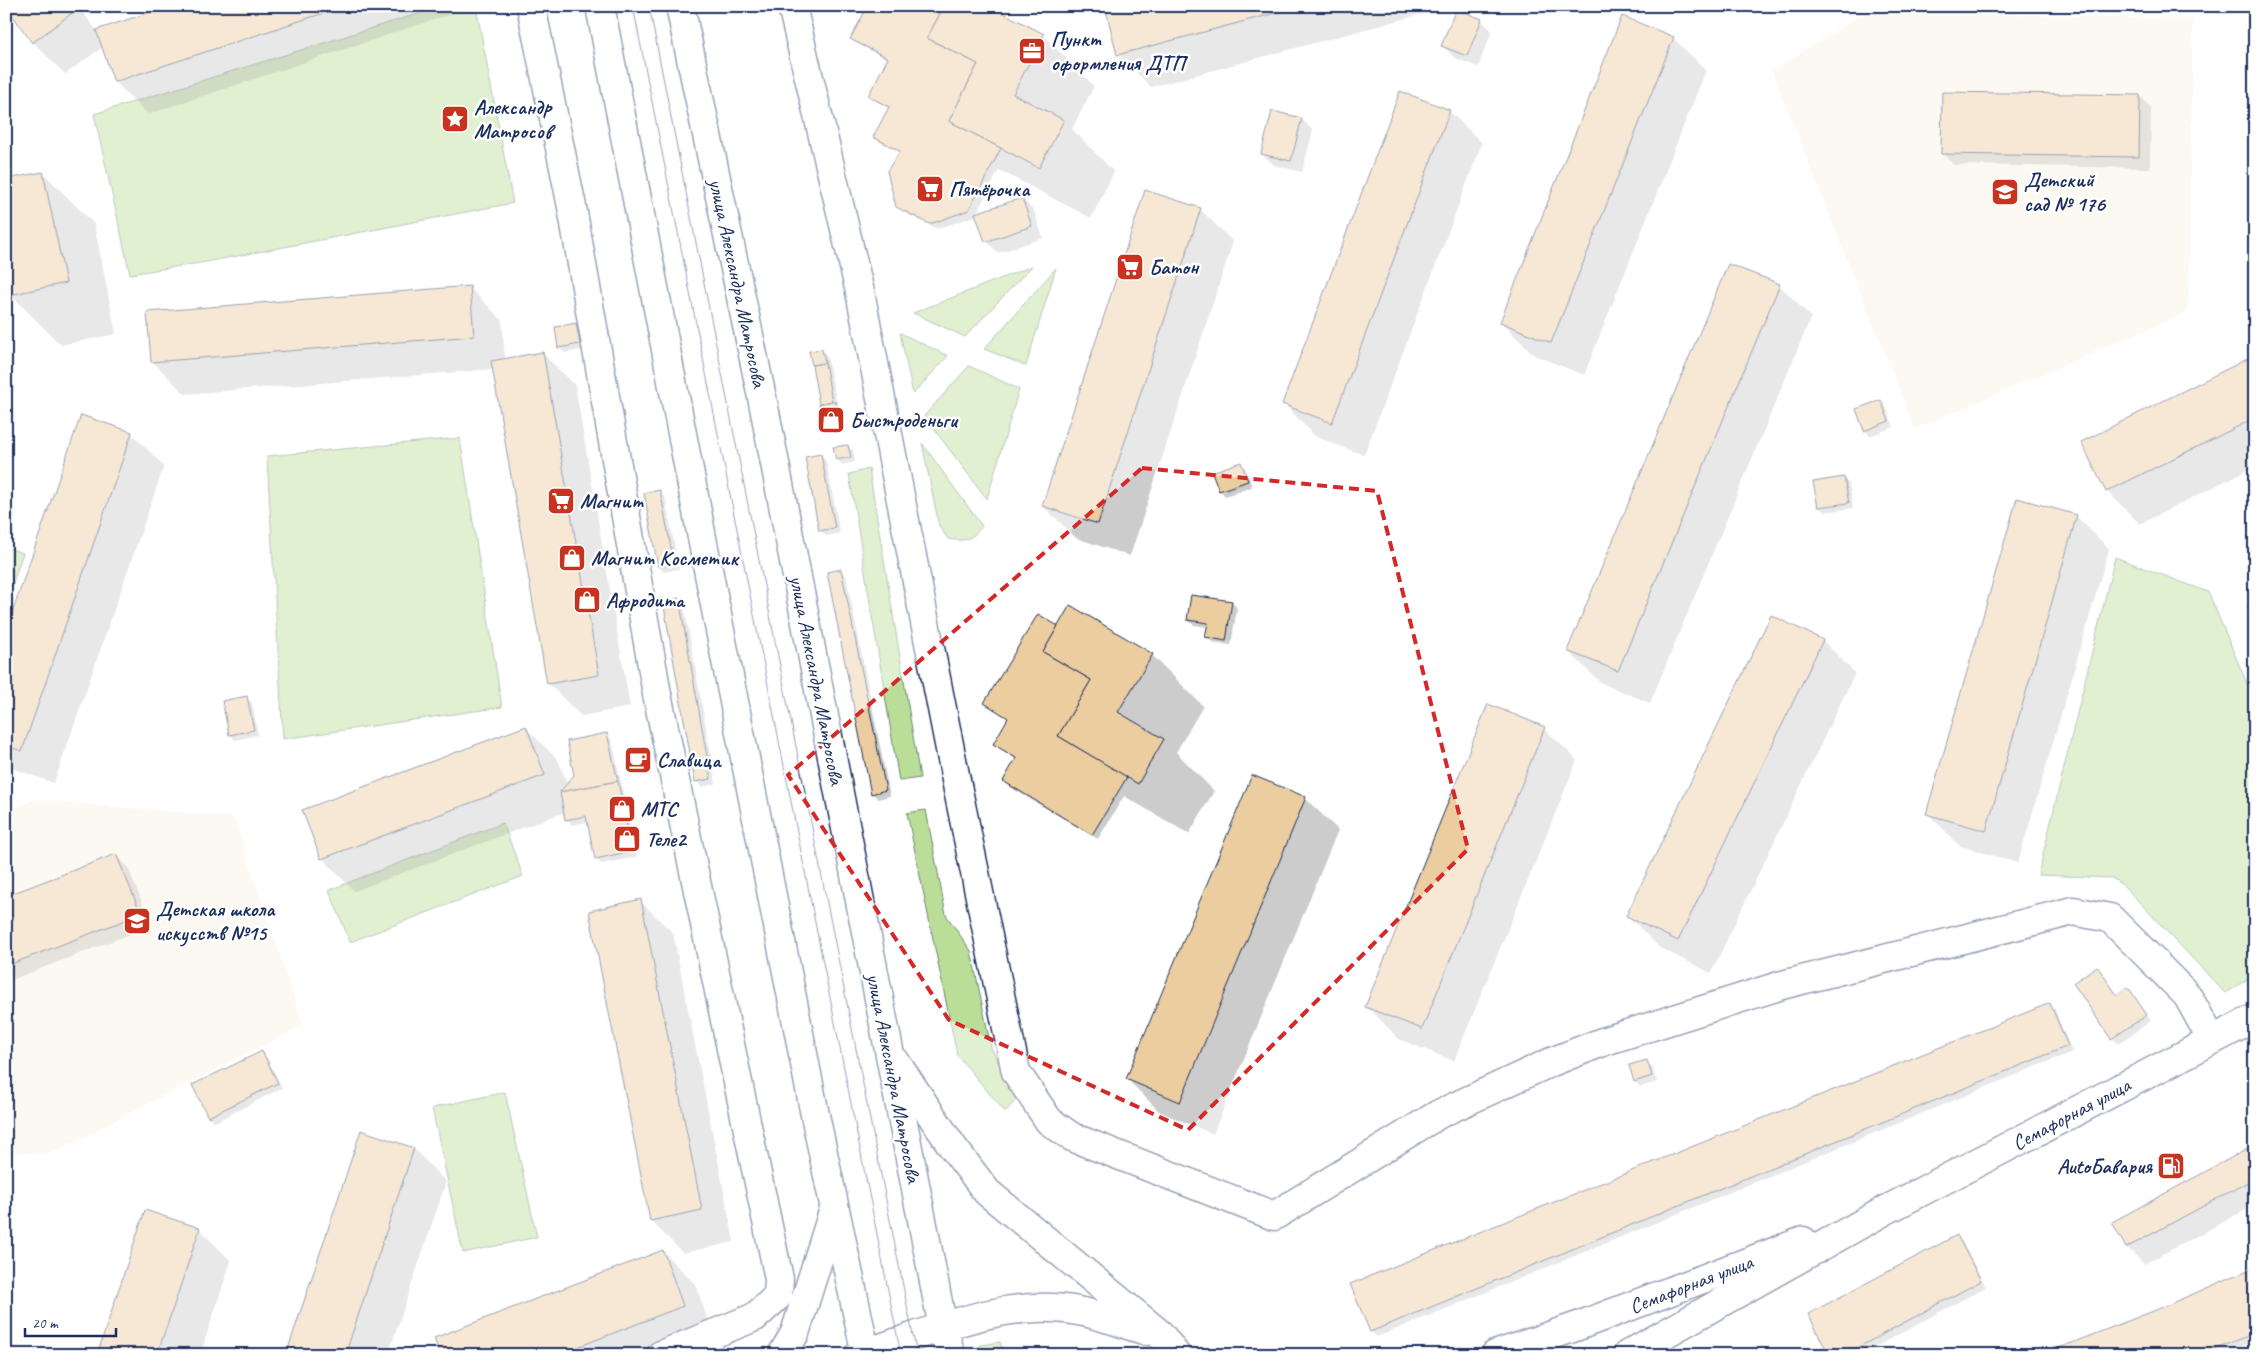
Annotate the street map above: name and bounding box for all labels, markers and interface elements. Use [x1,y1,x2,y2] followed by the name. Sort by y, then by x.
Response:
[1051,26,1189,76] place label: Пункт оформления ДТП
[1017,36,1047,66] office icon: Пункт оформления ДТП
[474,94,556,144] place label: Александр Матросов
[440,104,470,134] place icon: Александр Матросов
[2024,167,2107,217] place label: Детский сад № 176
[703,174,773,391] street label: улица Александра Матросова
[915,174,945,204] supermarket icon: Пятёрочка
[949,176,1031,202] place label: Пятёрочка
[1990,177,2020,207] school or university icon: Детский сад № 176
[1115,252,1145,282] supermarket icon: Батон
[1149,254,1200,280] place label: Батон
[816,405,846,435] shop icon: Быстроденьги
[850,407,959,433] place label: Быстроденьги
[546,486,576,516] supermarket icon: Магнит
[580,488,645,514] place label: Магнит
[557,543,587,573] shop icon: Магнит Косметик
[591,545,741,571] place label: Магнит Косметик
[784,571,850,789] street label: улица Александра Матросова
[572,585,602,615] shop icon: Афродита
[606,587,686,613] place label: Афродита
[623,745,653,775] cafe icon: Славица
[657,747,722,773] place label: Славица
[607,794,637,824] shop icon: МТС
[641,796,680,822] place label: МТС
[612,824,642,854] shop icon: Теле2
[646,826,688,852] place label: Теле2
[156,896,276,947] place label: Детская школа искусств №15
[122,906,152,936] school or university icon: Детская школа искусств №15
[861,969,927,1187] street label: улица Александра Матросова
[2008,1071,2136,1156] street label: Семафорная улица
[2156,1151,2186,1181] fuel station icon: AutoБавария
[2057,1153,2153,1179] place label: AutoБавария
[1626,1248,1758,1319] street label: Семафорная улица
[25,1306,116,1338] scale bar
[32,1314,59,1333] text: 20 m

